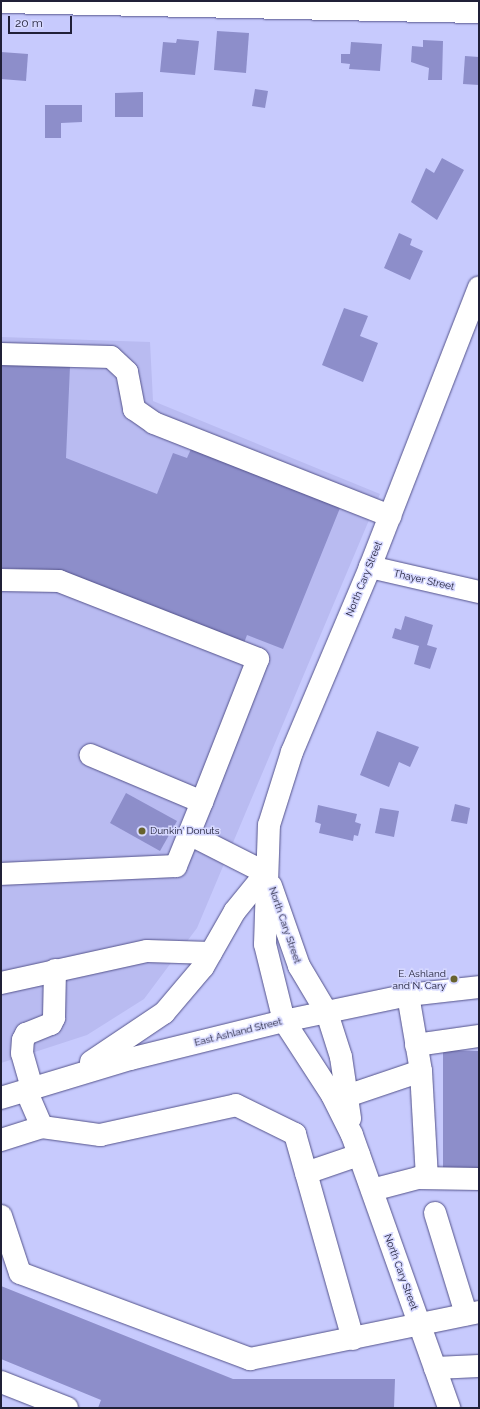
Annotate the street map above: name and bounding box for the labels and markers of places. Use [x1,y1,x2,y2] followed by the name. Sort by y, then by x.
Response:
[150,825,220,837] place label: Dunkin' Donuts
[137,826,147,836] marker: Dunkin' Donuts
[393,967,446,990] place label: E. Ashland and N. Cary
[449,974,459,984] marker: E. Ashland and N. Cary

